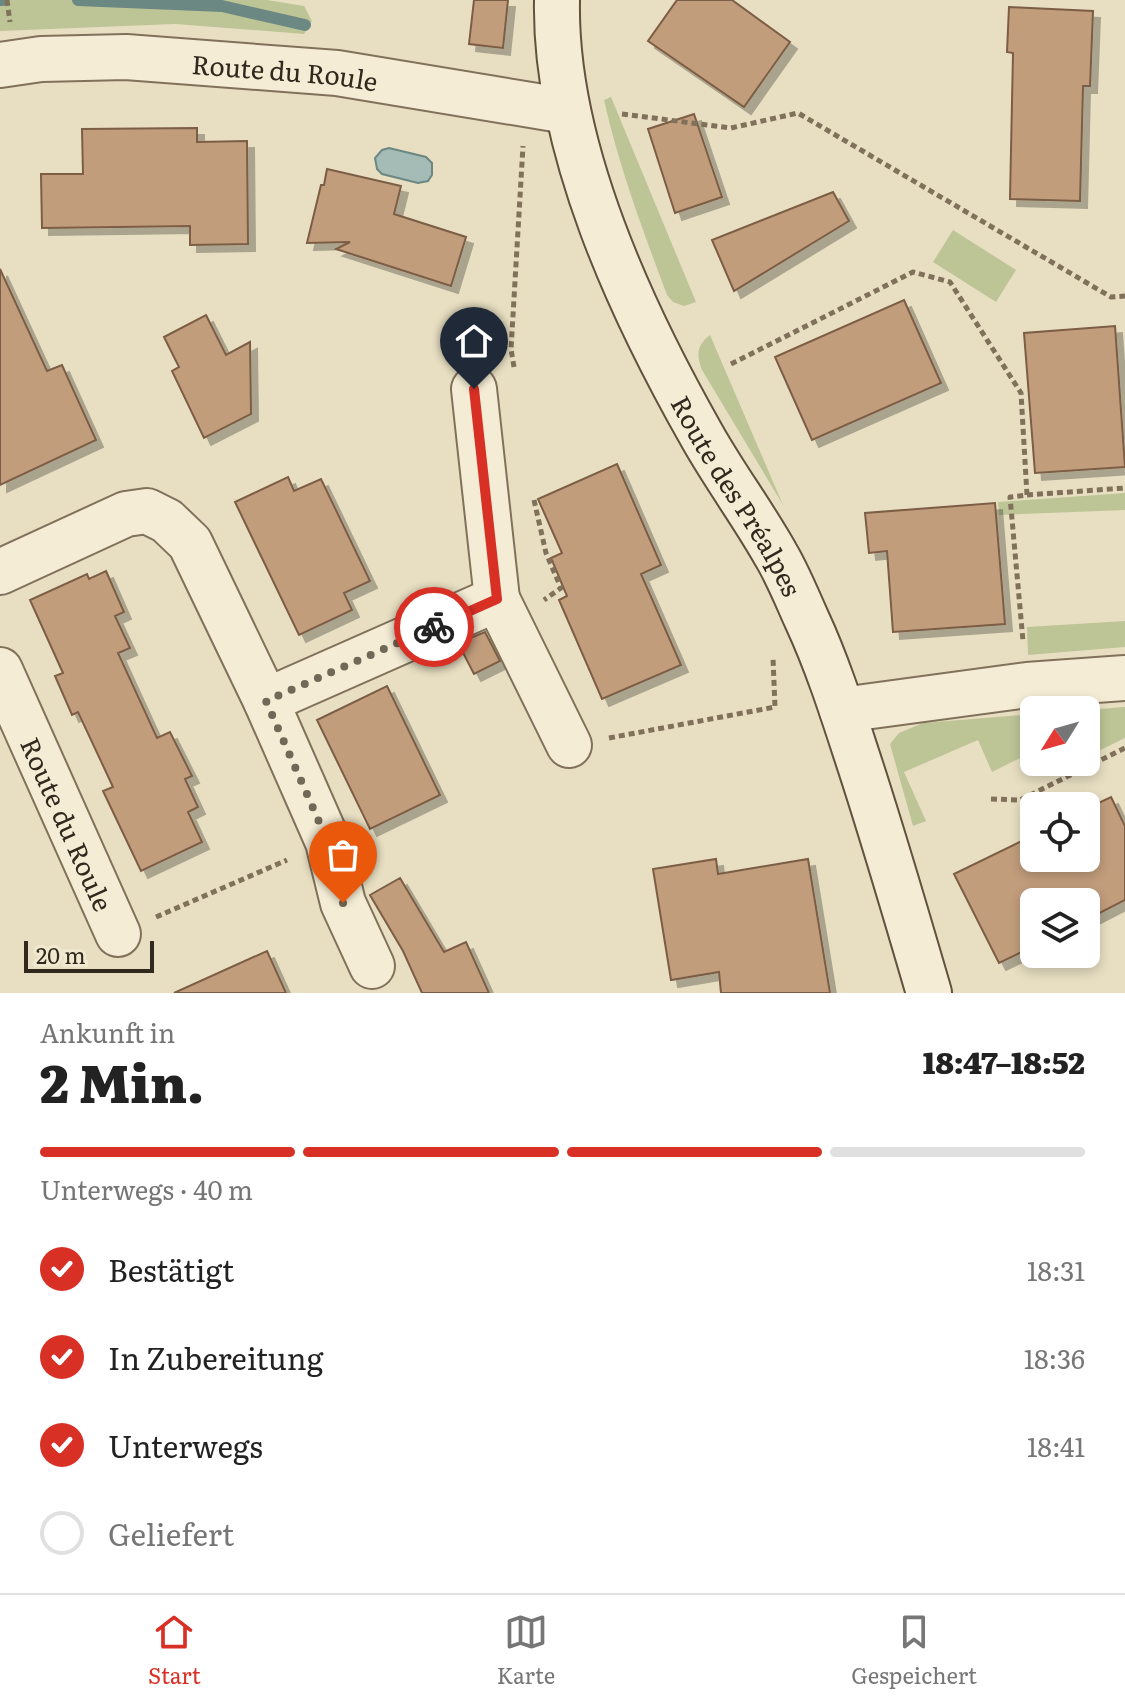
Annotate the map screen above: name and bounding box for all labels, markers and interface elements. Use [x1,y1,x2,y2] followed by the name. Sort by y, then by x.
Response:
[190,43,381,99] street label: Route du Roule
[440,307,508,389] pin
[452,319,496,363] icon: home
[663,387,813,602] street label: Route des Préalpes
[394,587,474,667] courier
[412,605,456,649] icon: bike
[1020,696,1100,776] north arrow
[1020,696,1100,968] map controls
[13,730,124,917] street label: Route du Roule
[1020,792,1100,872] button: locate
[309,821,377,903] pin
[321,833,365,877] icon: bag
[1020,888,1100,968] button: layers
[24,937,154,973] scale bar
[36,938,86,971] text: 20 m
[40,1012,175,1051] text: Ankunft in
[923,1039,1085,1083] text: 18:47–18:52
[40,1042,204,1119] text: 2 Min.
[40,1169,253,1208] text: Unterwegs · 40 m
[40,1247,84,1291] icon: check
[108,1247,234,1291] text: Bestätigt
[1027,1250,1085,1289] text: 18:31
[40,1335,84,1379] icon: check
[108,1335,323,1379] text: In Zubereitung
[1024,1338,1085,1377] text: 18:36
[40,1423,84,1467] icon: check
[108,1423,263,1467] text: Unterwegs
[1027,1426,1085,1465] text: 18:41
[108,1511,234,1555] text: Geliefert
[148,1610,201,1691] tab: Start
[497,1610,555,1691] tab: Karte
[851,1610,977,1691] tab: Gespeichert

